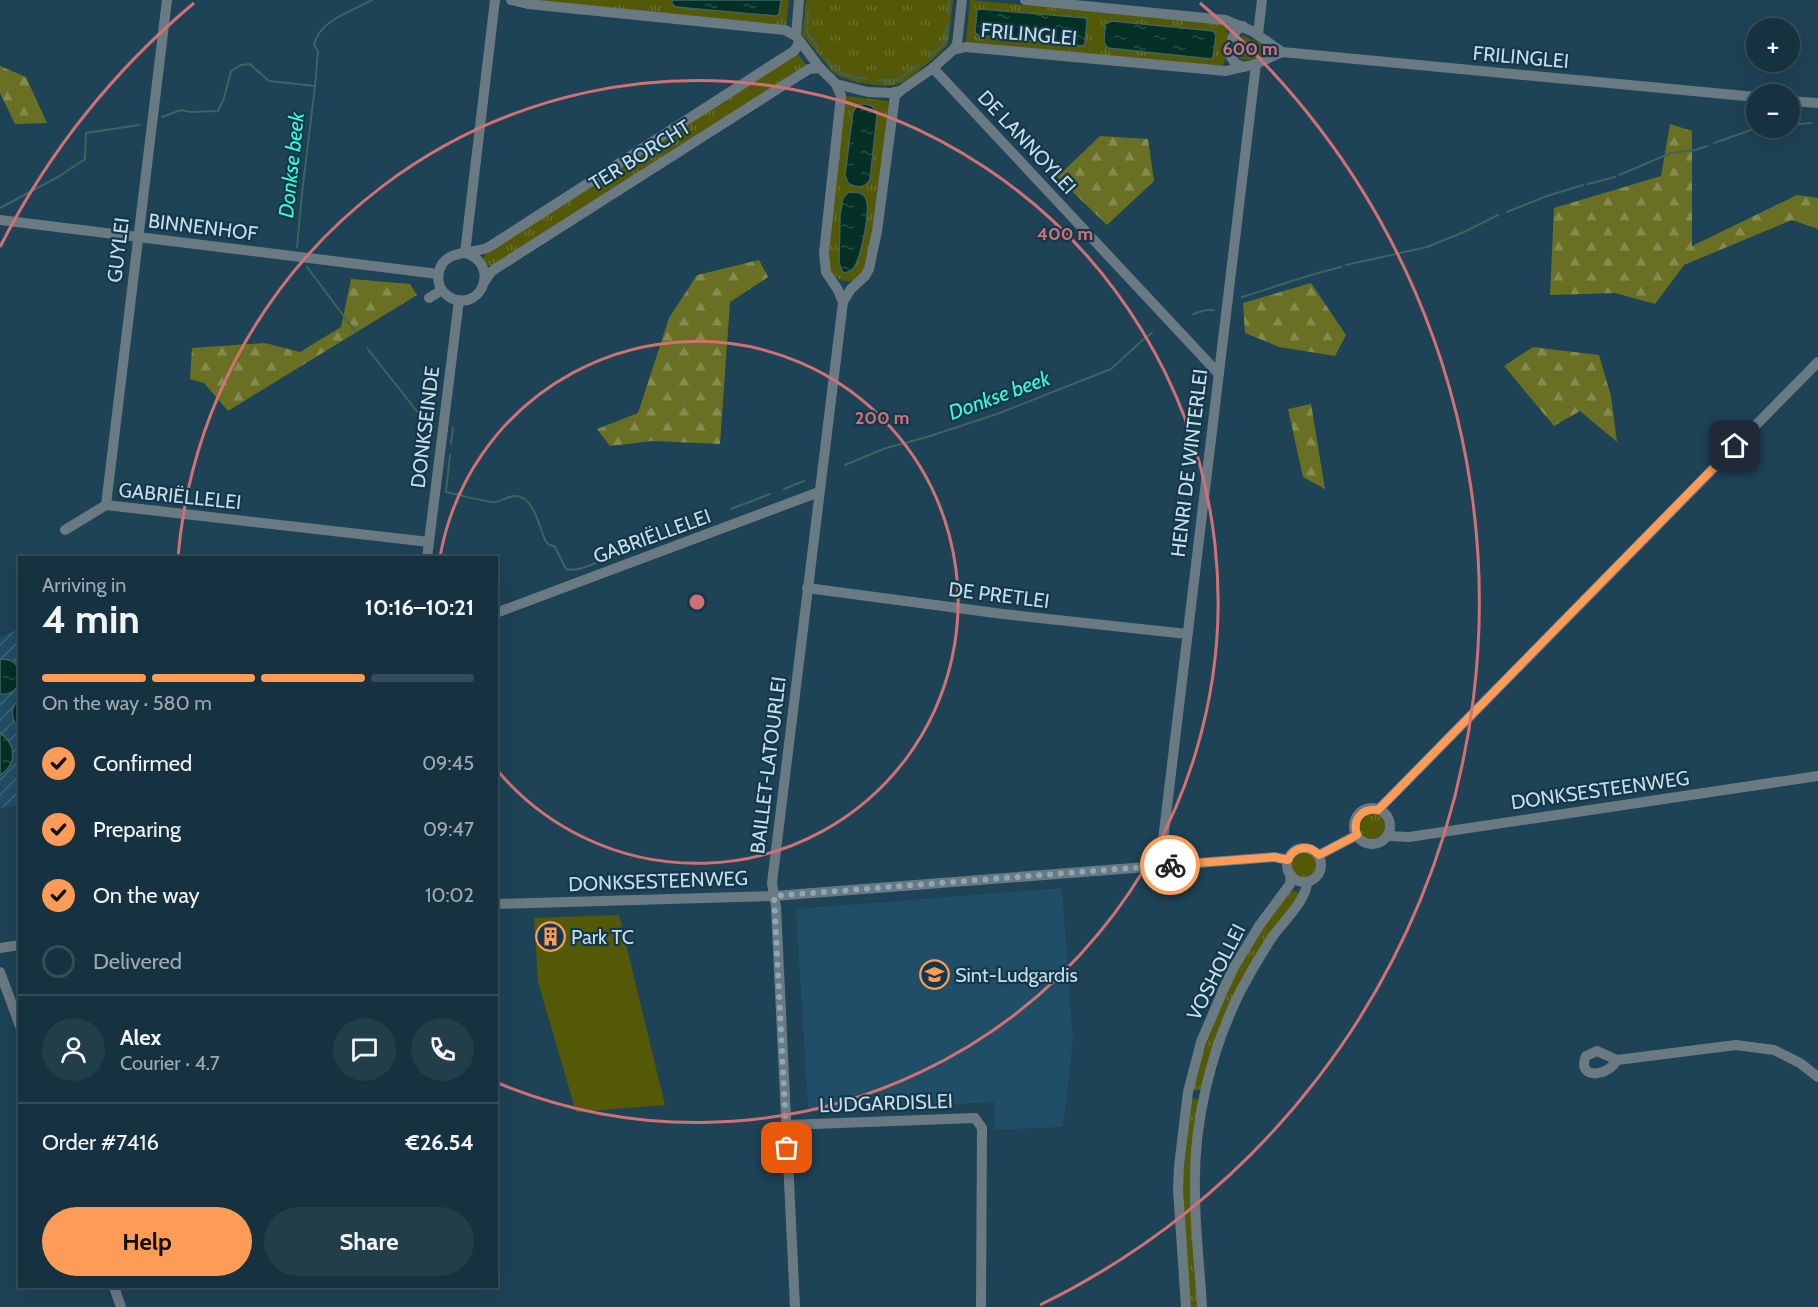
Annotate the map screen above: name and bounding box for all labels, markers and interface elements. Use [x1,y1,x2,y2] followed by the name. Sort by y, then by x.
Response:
[980,18,1078,50] street label: FRILINGLEI
[1746,18,1800,138] map controls
[1746,18,1800,72] button: +
[1222,38,1278,60] text: 600 m
[1472,41,1570,73] street label: FRILINGLEI
[1746,84,1800,138] button: −
[973,85,1081,199] street label: DE LANNOYLEI
[273,110,309,219] water label: Donkse beek
[585,114,695,196] street label: TER BORCHT
[147,208,260,246] street label: BINNENHOF
[102,216,134,284] street label: GUYLEI
[1037,223,1093,245] text: 400 m
[406,365,444,489] street label: DONKSEINDE
[945,365,1054,425] water label: Donkse beek
[1166,368,1212,558] street label: HENRI DE WINTERLEI
[855,407,909,429] text: 200 m
[1709,420,1760,471] pin
[1718,429,1751,462] icon: home
[117,478,243,514] street label: GABRIËLLELEI
[590,504,714,568] street label: GABRIËLLELEI
[42,573,126,597] text: Arriving in
[947,577,1051,613] street label: DE PRETLEI
[687,592,707,612] centre of rings
[365,594,474,621] text: 10:16–10:21
[42,595,140,643] text: 4 min
[745,675,791,855] street label: BAILLET-LATOURLEI
[42,691,212,715] text: On the way · 580 m
[42,747,75,780] icon: check
[93,750,192,777] text: Confirmed
[422,751,474,775] text: 09:45
[1509,766,1691,814] street label: DONKSESTEENWEG
[42,813,75,846] icon: check
[93,816,181,843] text: Preparing
[423,817,474,841] text: 09:47
[1140,835,1200,895] courier
[1154,849,1187,882] icon: bike
[568,866,748,896] street label: DONKSESTEENWEG
[42,879,75,912] icon: check
[93,882,200,909] text: On the way
[425,883,474,907] text: 10:02
[1182,920,1250,1024] street label: VOSHOLLEI
[534,921,566,953] building icon: Park TC
[571,925,634,949] place label: Park TC
[93,948,182,975] text: Delivered
[918,959,950,991] school or university icon: Sint-Ludgardis
[955,963,1078,987] place label: Sint-Ludgardis
[42,1018,105,1081] button: person
[333,1018,396,1081] button: chat
[411,1018,474,1081] button: phone
[120,1024,161,1051] text: Alex
[120,1051,220,1075] text: Courier · 4.7
[819,1089,953,1117] street label: LUDGARDISLEI
[761,1122,812,1173] pin
[42,1129,159,1156] text: Order #7416
[406,1129,474,1156] text: €26.54
[770,1131,803,1164] icon: bag
[42,1207,252,1276] button: Help
[264,1207,474,1276] button: Share

